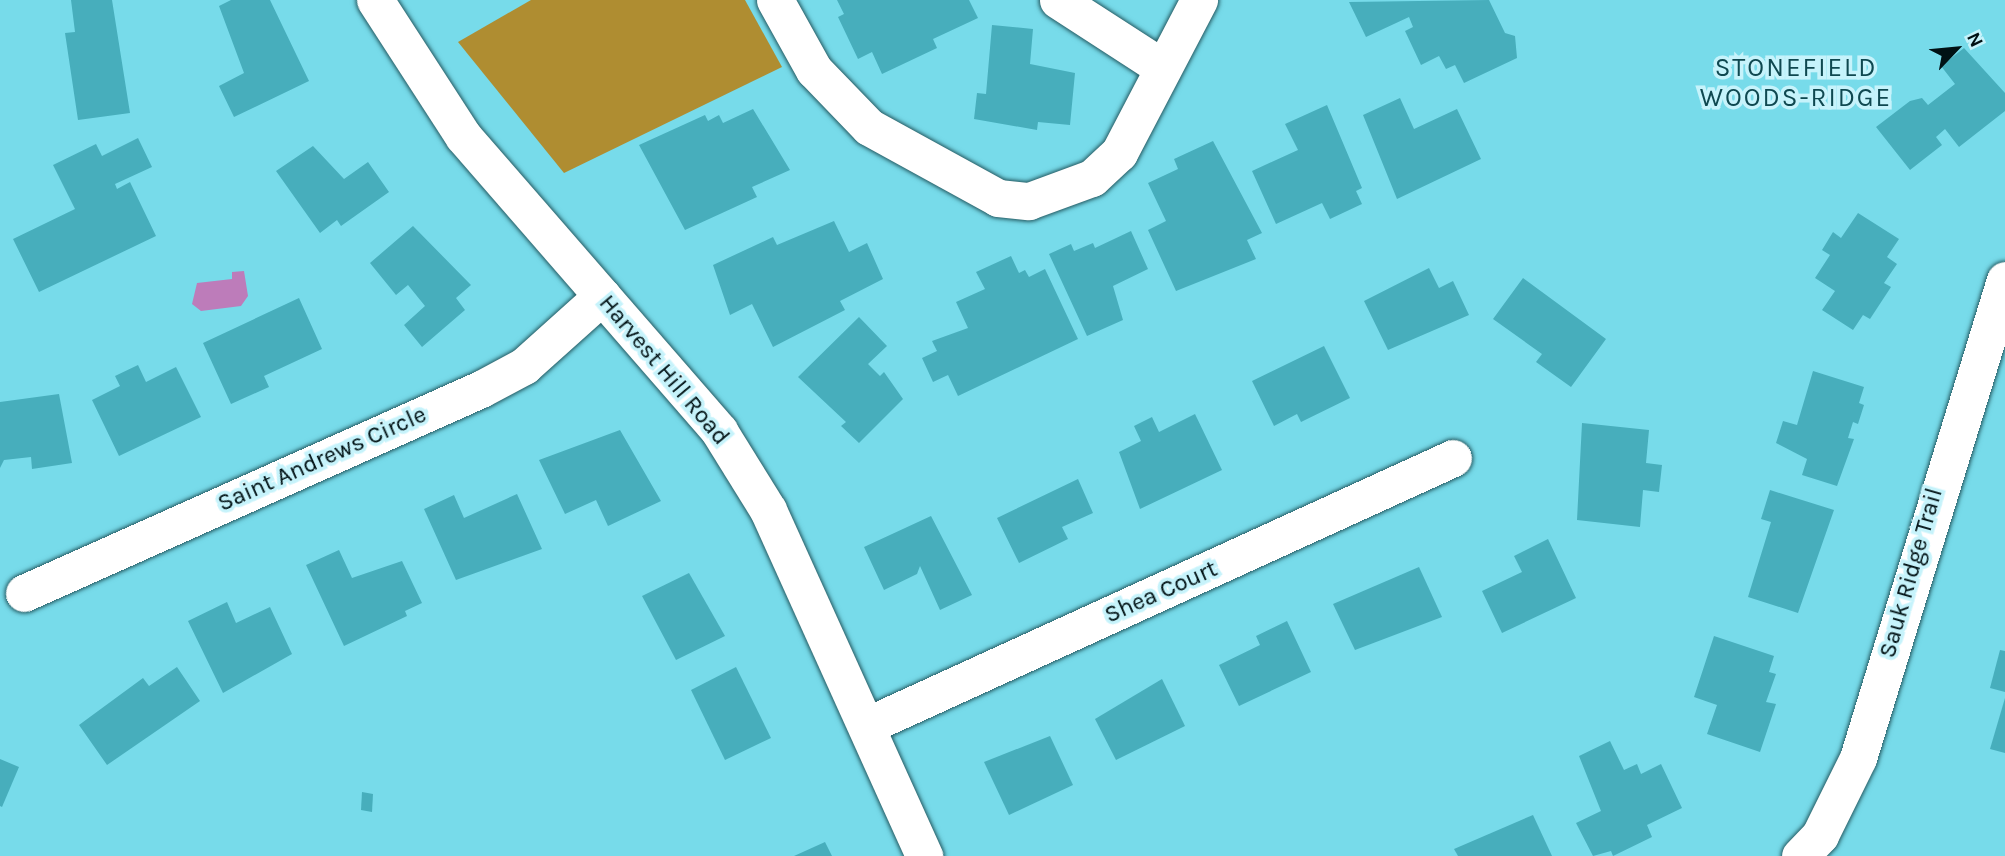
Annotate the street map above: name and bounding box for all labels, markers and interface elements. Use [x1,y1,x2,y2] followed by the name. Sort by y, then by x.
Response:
[1921,14,1991,84] north arrow
[1962,29,1988,51] text: N
[1701,52,1891,114] district label: STONEFIELD WOODS-RIDGE
[593,289,735,451] street label: Harvest Hill Road
[213,400,431,518] street label: Saint Andrews Circle
[1873,485,1949,661] street label: Sauk Ridge Trail
[1100,554,1222,630] street label: Shea Court

